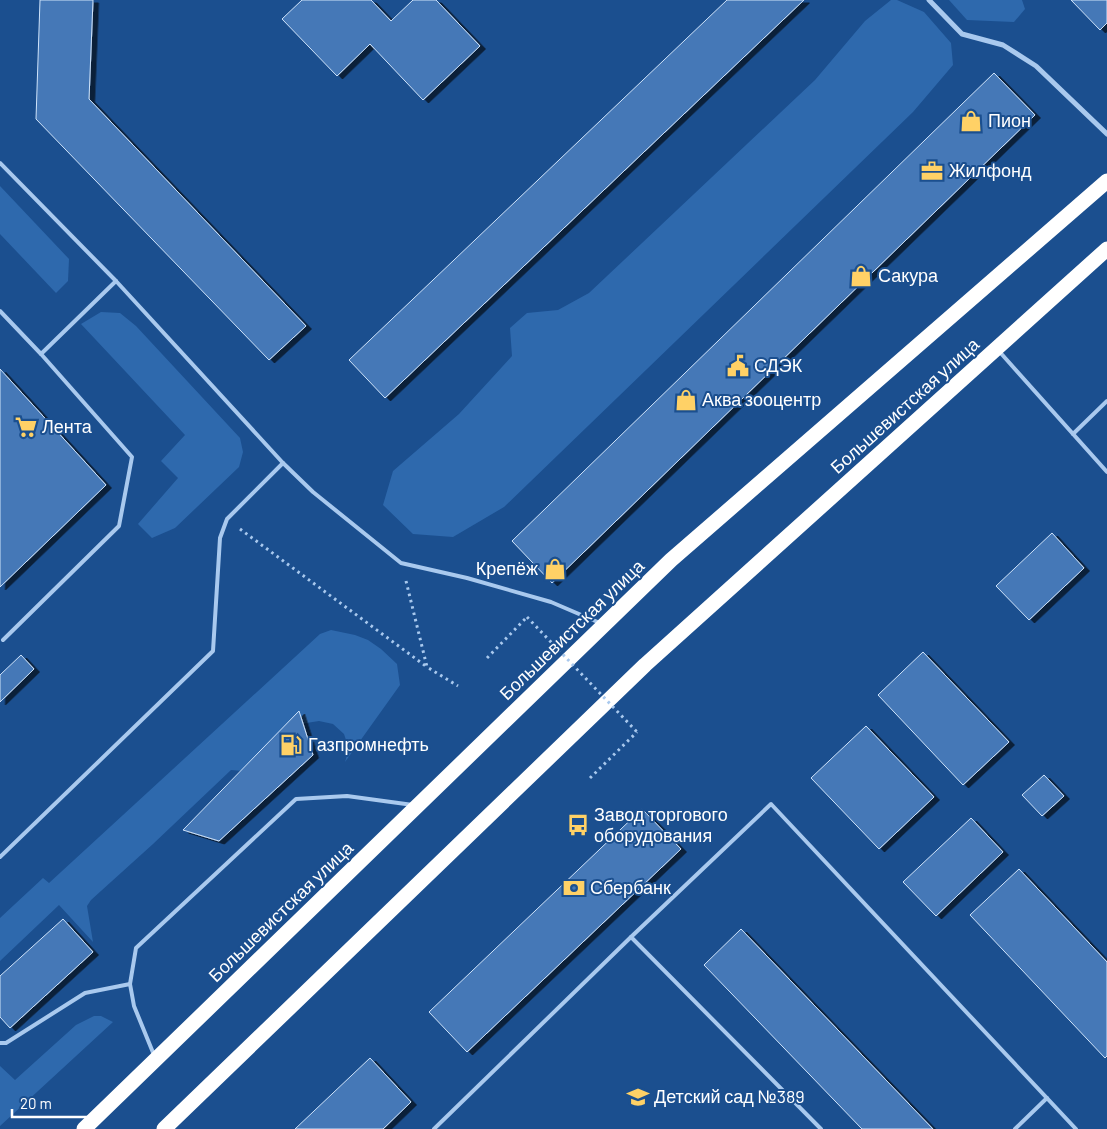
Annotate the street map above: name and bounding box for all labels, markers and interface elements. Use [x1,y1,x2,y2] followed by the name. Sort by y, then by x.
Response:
[958,108,984,134] shop icon: Пион
[988,109,1031,131] place label: Пион
[919,158,945,184] office icon: Жилфонд
[949,159,1032,181] place label: Жилфонд
[848,263,874,289] shop icon: Сакура
[878,264,939,286] place label: Сакура
[825,332,984,478] street label: Большевистская улица
[725,353,751,379] public building icon: СДЭК
[754,354,803,376] place label: СДЭК
[673,387,699,413] shop icon: Аква зооцентр
[702,388,821,410] place label: Аква зооцентр
[13,414,39,440] supermarket icon: Лента
[42,415,93,437] place label: Лента
[494,554,649,704] street label: Большевистская улица
[542,556,568,582] shop icon: Крепёж
[476,557,538,579] place label: Крепёж
[278,732,304,758] fuel station icon: Газпромнефть
[308,733,429,755] place label: Газпромнефть
[594,803,728,846] place label: Завод торгового оборудования
[565,812,591,838] bus stop icon: Завод торгового оборудования
[203,836,358,986] street label: Большевистская улица
[561,875,587,901] bank icon: Сбербанк
[590,876,671,898] place label: Сбербанк
[625,1084,651,1110] school or university icon: Детский сад №389
[654,1085,805,1107] place label: Детский сад №389
[12,1086,96,1118] scale bar
[20,1094,52,1112] text: 20 m

